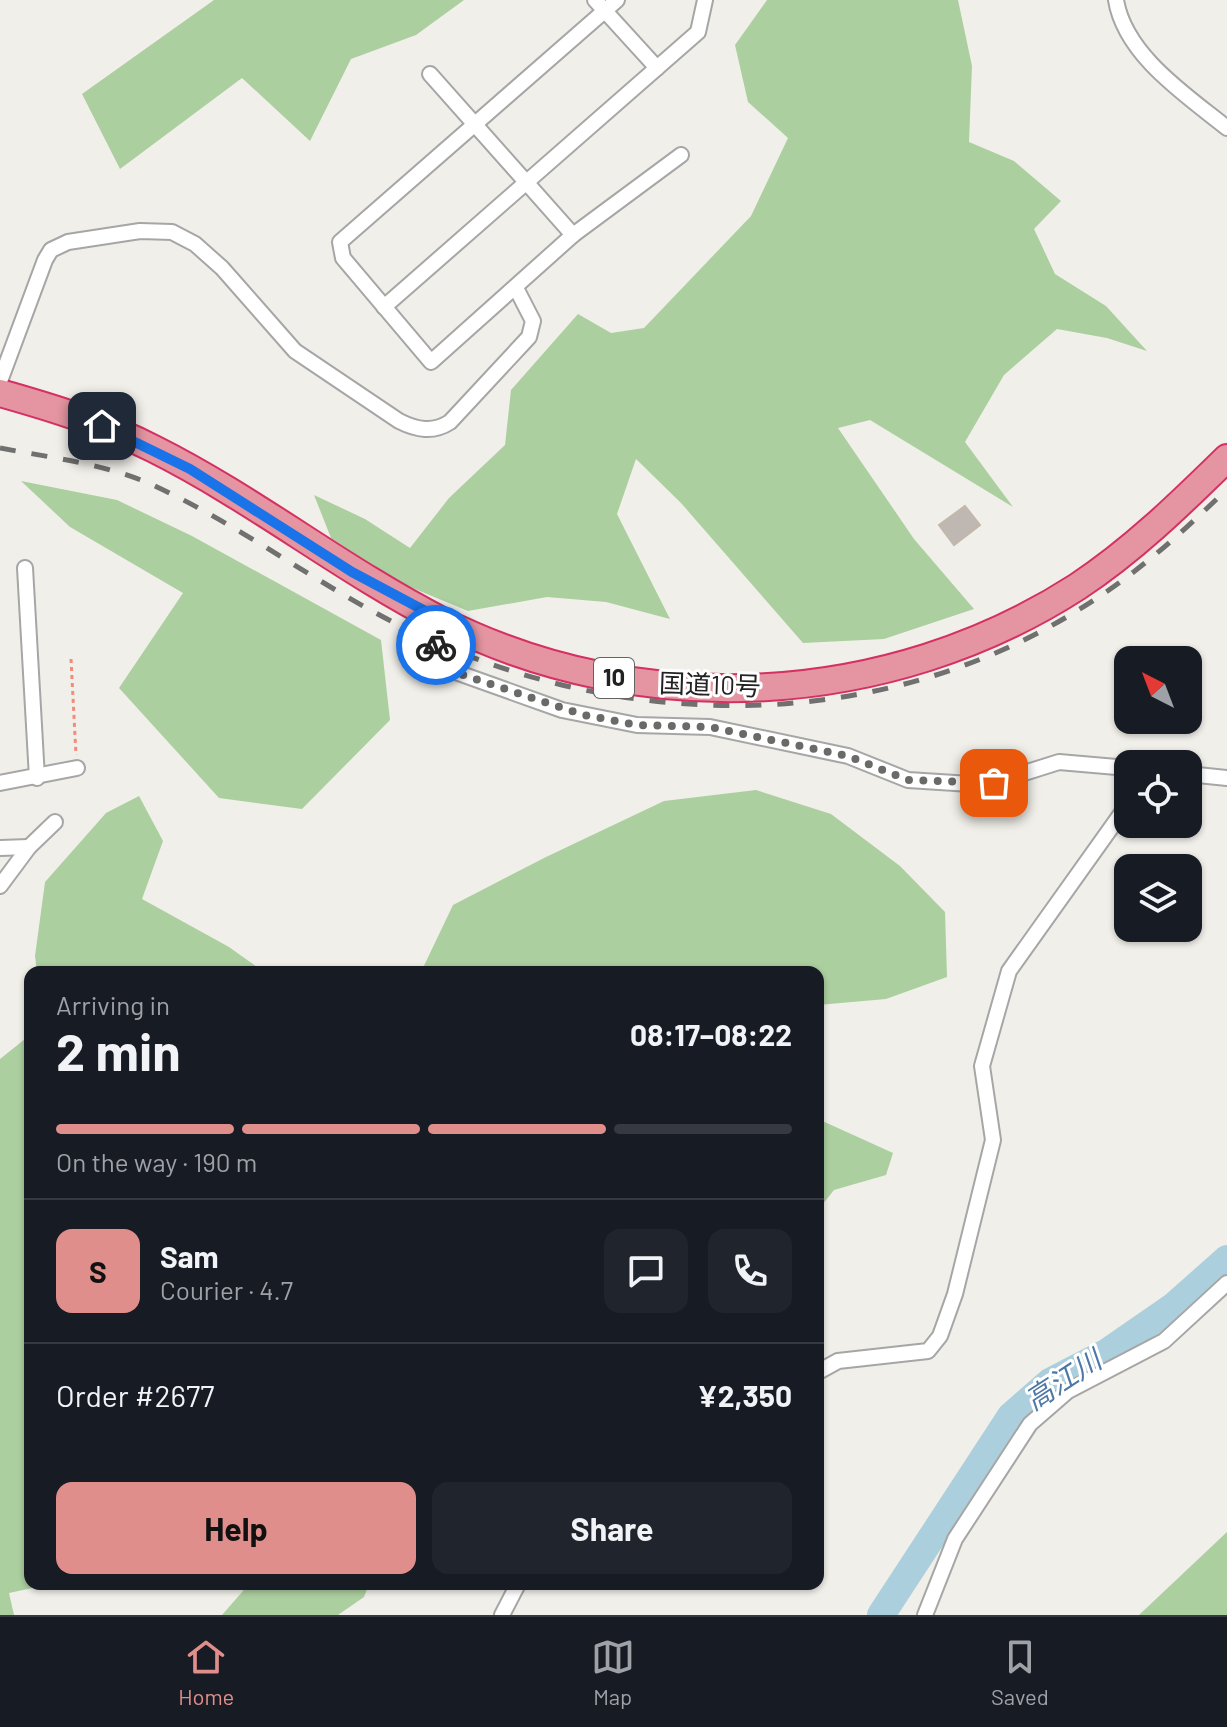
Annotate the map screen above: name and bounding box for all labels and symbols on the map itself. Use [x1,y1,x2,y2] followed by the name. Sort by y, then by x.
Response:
[68,392,136,460] pin
[396,605,476,685] courier
[1114,646,1202,734] north arrow
[594,658,634,698] road number: 10
[659,666,761,701] street label: 国道10号
[960,749,1028,817] pin
[1018,1340,1109,1416] water label: 高江川

